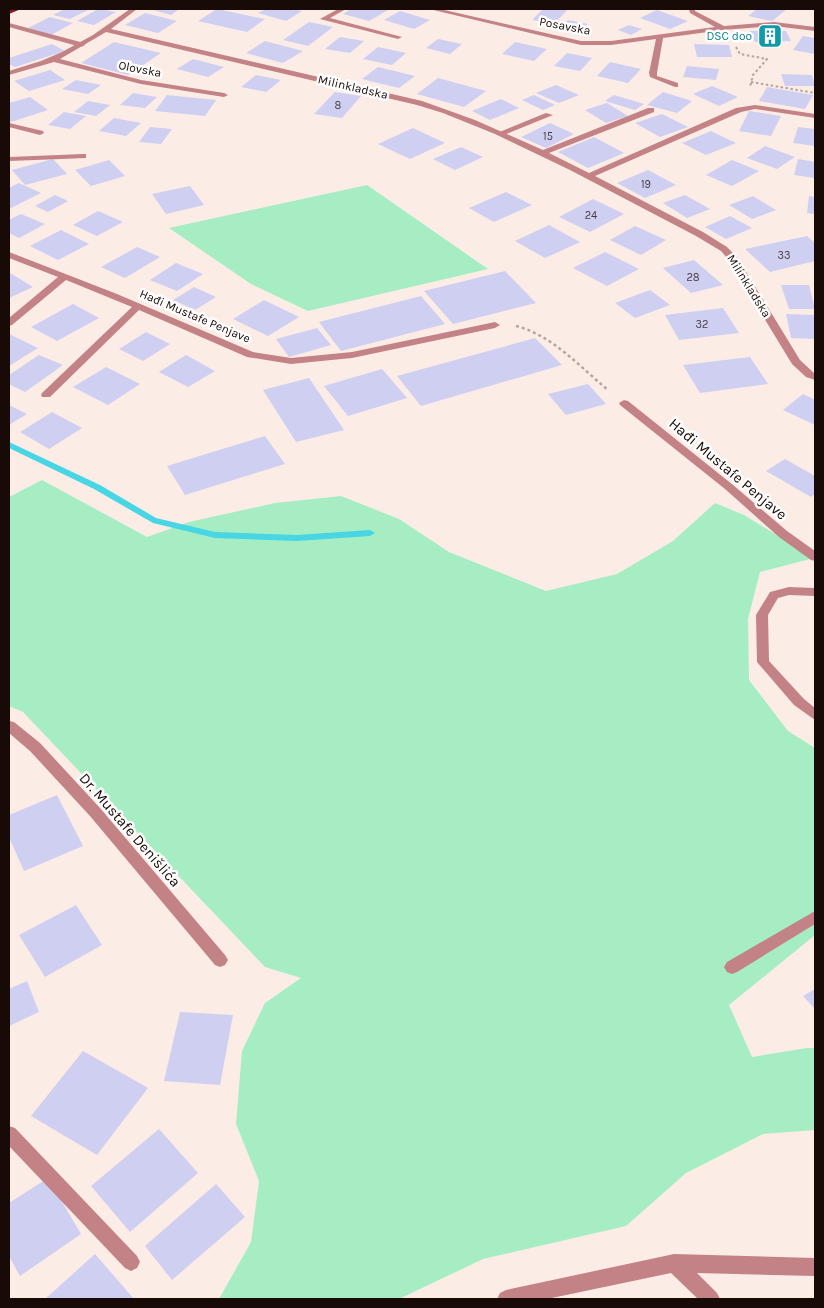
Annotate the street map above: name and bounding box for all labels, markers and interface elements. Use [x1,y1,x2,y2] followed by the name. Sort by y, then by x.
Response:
[538,14,592,38] street label: Posavska
[757,23,783,49] building icon: DSC doo
[706,29,752,43] place label: DSC doo
[117,58,163,80] street label: Olovska
[317,72,389,102] street label: Milinkladska
[335,99,342,112] house number: 8
[543,130,553,143] house number: 15
[641,178,651,191] house number: 19
[585,209,597,222] house number: 24
[778,249,791,262] house number: 33
[724,252,774,320] street label: Milinkladska
[686,271,700,284] house number: 28
[138,286,252,346] street label: Hađi Mustafe Penjave
[696,318,708,331] house number: 32
[665,414,791,524] street label: Hađi Mustafe Penjave
[76,769,184,891] street label: Dr. Mustafe Denišlića

